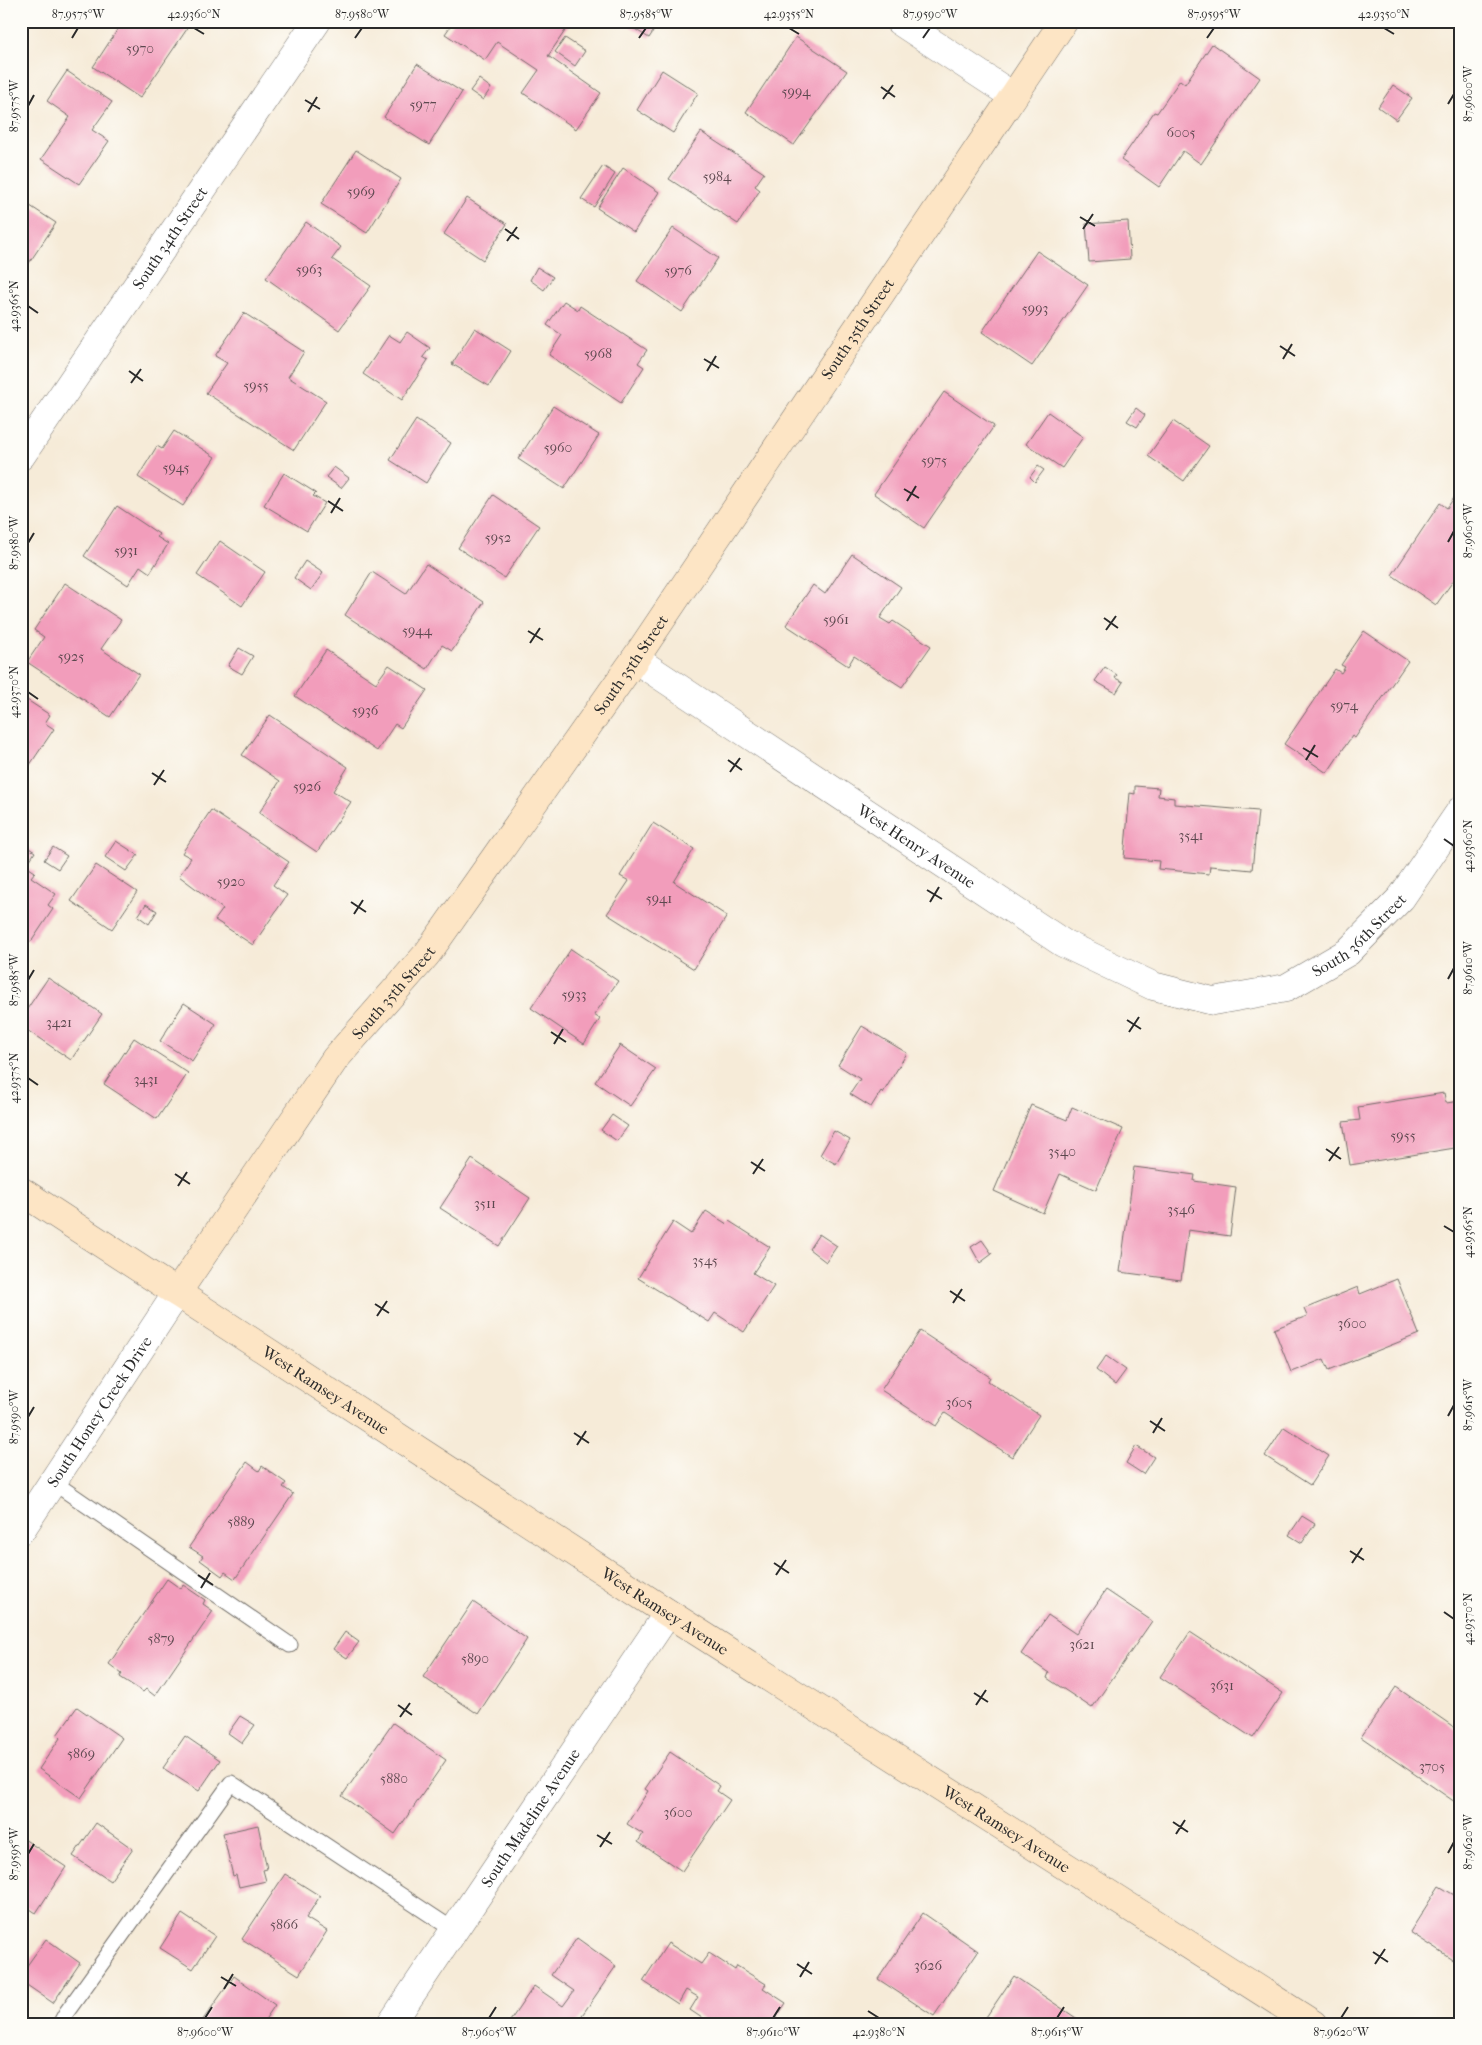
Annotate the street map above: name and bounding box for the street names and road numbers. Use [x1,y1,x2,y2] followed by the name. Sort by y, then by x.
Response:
[128,183,212,293] street label: South 34th Street
[817,275,898,383] street label: South 35th Street
[590,611,672,718] street label: South 35th Street
[853,800,979,892] street label: West Henry Avenue
[1308,890,1410,981] street label: South 36th Street
[348,942,440,1043] street label: South 35th Street
[43,1333,156,1491] street label: South Honey Creek Drive
[258,1342,393,1439] street label: West Ramsey Avenue
[597,1563,732,1659] street label: West Ramsey Avenue
[477,1745,584,1891] street label: South Madeline Avenue
[938,1781,1074,1877] street label: West Ramsey Avenue

